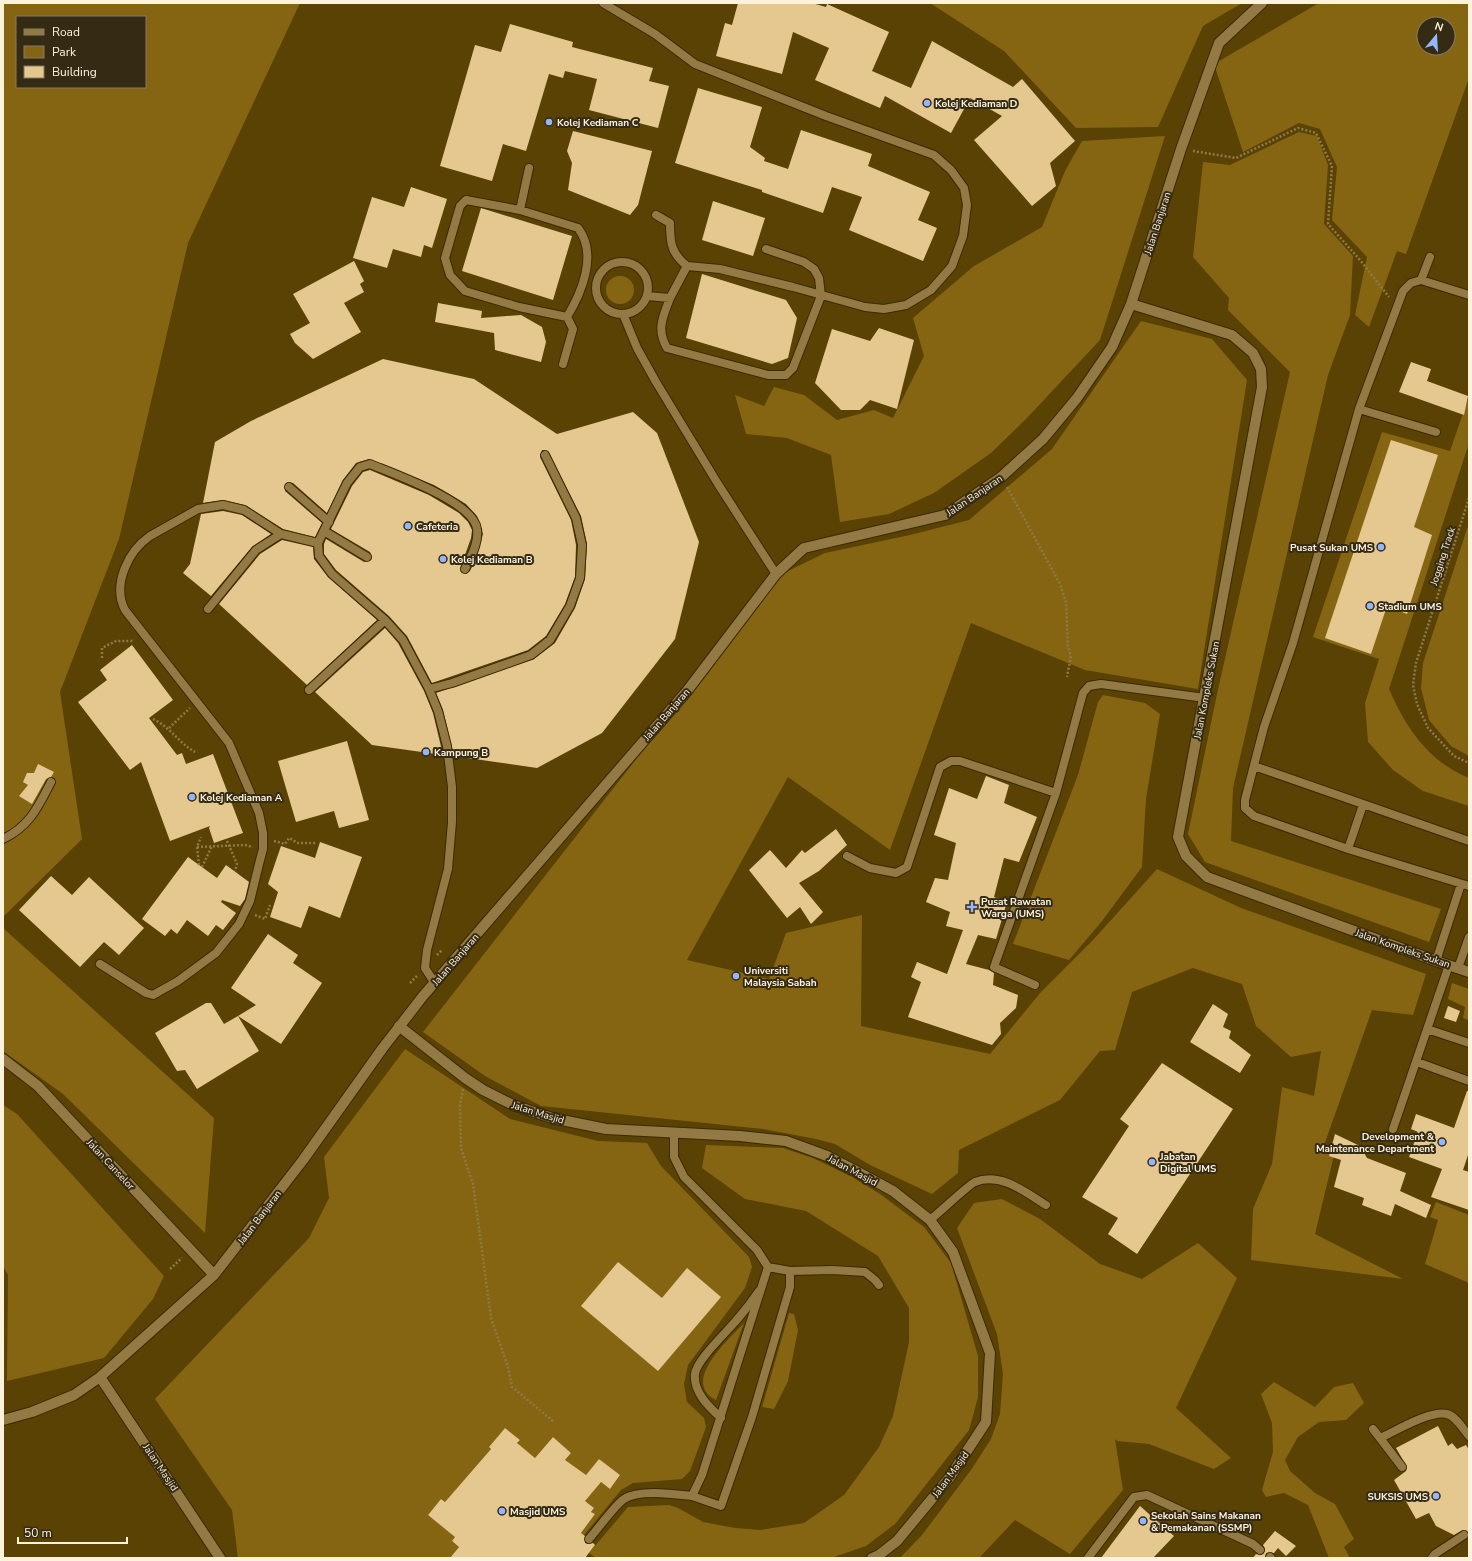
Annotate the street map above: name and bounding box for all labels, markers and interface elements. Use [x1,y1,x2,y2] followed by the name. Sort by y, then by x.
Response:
[16,16,146,88] legend
[1416,16,1456,56] north arrow
[1433,19,1445,35] text: N
[52,24,80,40] text: Road
[52,44,77,60] text: Park
[52,64,97,80] text: Building
[935,97,1018,111] place label: Kolej Kediaman D
[922,98,932,108] marker: Kolej Kediaman D
[557,116,639,130] place label: Kolej Kediaman C
[544,117,554,127] marker: Kolej Kediaman C
[1141,190,1175,257] street label: Jalan Banjaran
[943,472,1005,520] street label: Jalan Banjaran
[416,520,458,534] place label: Cafeteria
[403,521,413,531] marker: Cafeteria
[1427,524,1459,588] street label: Jogging Track
[1290,541,1373,555] place label: Pusat Sukan UMS
[1376,542,1386,552] marker: Pusat Sukan UMS
[451,553,533,567] place label: Kolej Kediaman B
[438,554,448,564] marker: Kolej Kediaman B
[1378,600,1442,614] place label: Stadium UMS
[1365,601,1375,611] marker: Stadium UMS
[1190,640,1223,741] street label: Jalan Kompleks Sukan
[640,686,693,745] street label: Jalan Banjaran
[434,746,488,760] place label: Kampung B
[421,747,431,757] marker: Kampung B
[200,791,283,805] place label: Kolej Kediaman A
[187,792,197,802] marker: Kolej Kediaman A
[981,895,1052,921] place label: Pusat Rawatan Warga (UMS)
[966,901,978,913] marker: Pusat Rawatan Warga (UMS)
[1352,926,1452,972] street label: Jalan Kompleks Sukan
[429,931,482,990] street label: Jalan Banjaran
[744,964,817,990] place label: Universiti Malaysia Sabah
[731,971,741,981] marker: Universiti Malaysia Sabah
[509,1098,566,1128] street label: Jalan Masjid
[1316,1130,1435,1156] place label: Development & Maintenance Department
[82,1135,138,1193] street label: Jalan Canselor
[1437,1137,1447,1147] marker: Development & Maintenance Department
[1159,1150,1216,1176] place label: Jabatan Digital UMS
[824,1152,880,1190] street label: Jalan Masjid
[1147,1157,1157,1167] marker: Jabatan Digital UMS
[234,1187,285,1249] street label: Jalan Banjaran
[139,1440,181,1494] street label: Jalan Masjid
[929,1448,973,1501] street label: Jalan Masjid
[1367,1490,1428,1504] place label: SUKSIS UMS
[1431,1491,1441,1501] marker: SUKSIS UMS
[510,1505,565,1519] place label: Masjid UMS
[497,1506,507,1516] marker: Masjid UMS
[1151,1509,1261,1535] place label: Sekolah Sains Makanan & Pemakanan (SSMP)
[1138,1516,1148,1526] marker: Sekolah Sains Makanan & Pemakanan (SSMP)
[18,1519,127,1545] scale bar
[24,1525,52,1541] text: 50 m

